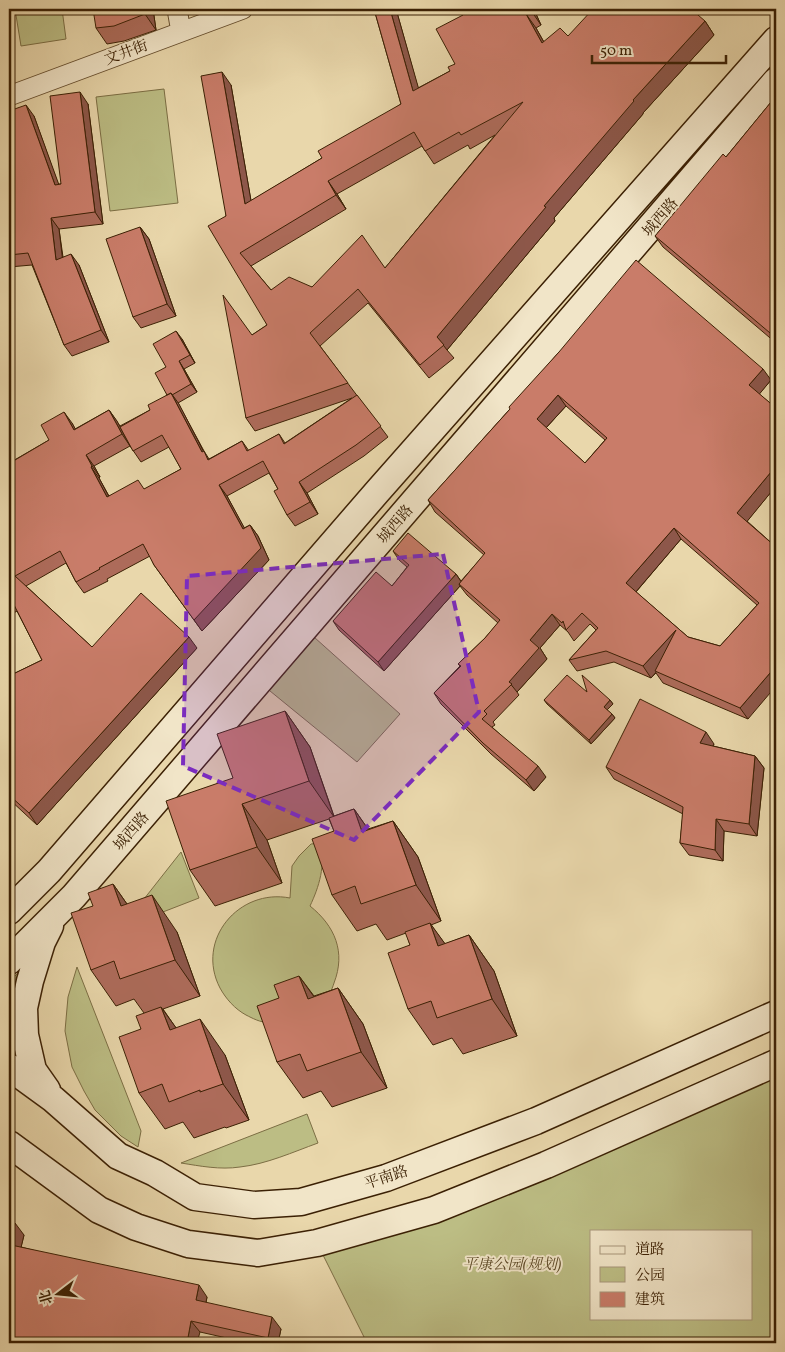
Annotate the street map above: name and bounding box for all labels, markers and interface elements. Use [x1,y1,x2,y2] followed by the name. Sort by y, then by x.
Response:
[592,32,726,64] scale bar
[102,36,151,71] street label: 文井街
[600,41,632,62] text: 50 m
[638,194,684,242] street label: 城西路
[373,501,419,549] street label: 城西路
[109,808,155,856] street label: 城西路
[362,1161,411,1195] street label: 平南路
[590,1230,752,1320] legend
[635,1240,665,1261] text: 道路
[463,1255,561,1276] park label: 平康公园(规划)
[635,1266,665,1287] text: 公园
[32,1270,82,1320] north arrow
[36,1288,58,1307] text: 北
[635,1290,665,1311] text: 建筑

